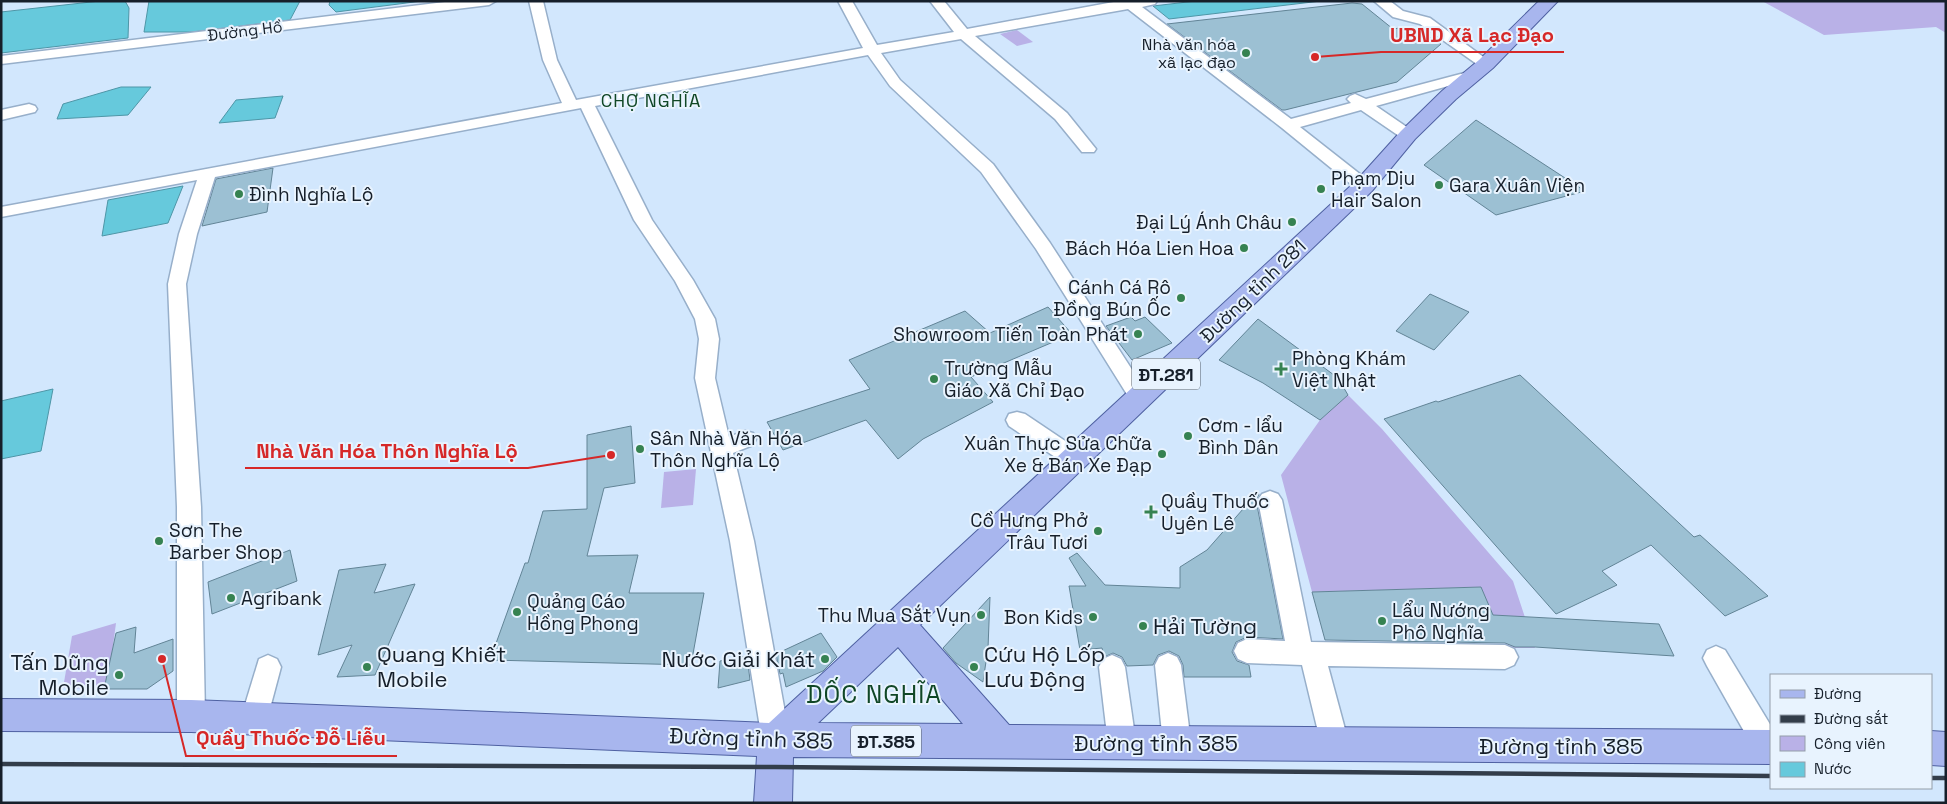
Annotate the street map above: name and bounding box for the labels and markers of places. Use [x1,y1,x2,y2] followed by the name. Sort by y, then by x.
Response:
[1381,17,1564,52] callout: UBND Xã Lạc Đạo
[1142,34,1236,73] place label: Nhà văn hóa xã lạc đạo
[1240,47,1252,59] marker: Nhà văn hóa xã lạc đạo
[1331,166,1422,213] place label: Phạm Dịu Hair Salon
[1449,173,1585,198] place label: Gara Xuân Viện
[1433,179,1445,191] marker: Gara Xuân Viện
[249,182,373,207] place label: Đình Nghĩa Lộ
[1315,183,1327,195] marker: Phạm Dịu Hair Salon
[233,188,245,200] marker: Đình Nghĩa Lộ
[1136,210,1282,235] place label: Đại Lý Ánh Châu
[1286,216,1298,228] marker: Đại Lý Ánh Châu
[1065,236,1234,261] place label: Bách Hóa Lien Hoa
[1238,242,1250,254] marker: Bách Hóa Lien Hoa
[1053,275,1171,322] place label: Cánh Cá Rô Đồng Bún Ốc
[1175,292,1187,304] marker: Cánh Cá Rô Đồng Bún Ốc
[893,322,1128,347] place label: Showroom Tiến Toàn Phát
[1132,328,1144,340] marker: Showroom Tiến Toàn Phát
[1292,346,1406,393] place label: Phòng Khám Việt Nhật
[944,356,1085,403] place label: Trường Mẫu Giáo Xã Chỉ Đạo
[1274,362,1288,376] marker: Phòng Khám Việt Nhật
[928,373,940,385] marker: Trường Mẫu Giáo Xã Chỉ Đạo
[1198,413,1283,460] place label: Cơm - lẩu Bình Dân
[650,426,803,473] place label: Sân Nhà Văn Hóa Thôn Nghĩa Lộ
[1182,430,1194,442] marker: Cơm - lẩu Bình Dân
[964,431,1152,478] place label: Xuân Thực Sửa Chữa Xe & Bán Xe Đạp
[245,433,528,468] callout: Nhà Văn Hóa Thôn Nghĩa Lộ
[634,443,646,455] marker: Sân Nhà Văn Hóa Thôn Nghĩa Lộ
[1156,448,1168,460] marker: Xuân Thực Sửa Chữa Xe & Bán Xe Đạp
[1161,489,1269,536] place label: Quầy Thuốc Uyên Lê
[1145,506,1157,518] marker: Quầy Thuốc Uyên Lê
[970,508,1088,555] place label: Cồ Hưng Phở Trâu Tươi
[169,518,282,565] place label: Sơn The Barber Shop
[1092,525,1104,537] marker: Cồ Hưng Phở Trâu Tươi
[153,535,165,547] marker: Sơn The Barber Shop
[241,586,322,611] place label: Agribank
[527,589,639,636] place label: Quảng Cáo Hồng Phong
[225,592,237,604] marker: Agribank
[1392,598,1490,645] place label: Lẩu Nướng Phô Nghĩa
[818,603,971,628] place label: Thu Mua Sắt Vụn
[1004,605,1083,630] place label: Bon Kids
[511,606,523,618] marker: Quảng Cáo Hồng Phong
[975,609,987,621] marker: Thu Mua Sắt Vụn
[1087,611,1099,623] marker: Bon Kids
[1153,612,1257,640] place label: Hải Tường
[1376,615,1388,627] marker: Lẩu Nướng Phô Nghĩa
[1137,620,1149,632] marker: Hải Tường
[377,640,506,693] place label: Quang Khiết Mobile
[984,640,1105,693] place label: Cứu Hộ Lốp Lưu Động
[661,645,815,673] place label: Nước Giải Khát
[11,648,109,701] place label: Tấn Dũng Mobile
[819,653,831,665] marker: Nước Giải Khát
[361,661,373,673] marker: Quang Khiết Mobile
[968,661,980,673] marker: Cứu Hộ Lốp Lưu Động
[113,669,125,681] marker: Tấn Dũng Mobile
[186,721,397,756] callout: Quầy Thuốc Đỗ Liễu

